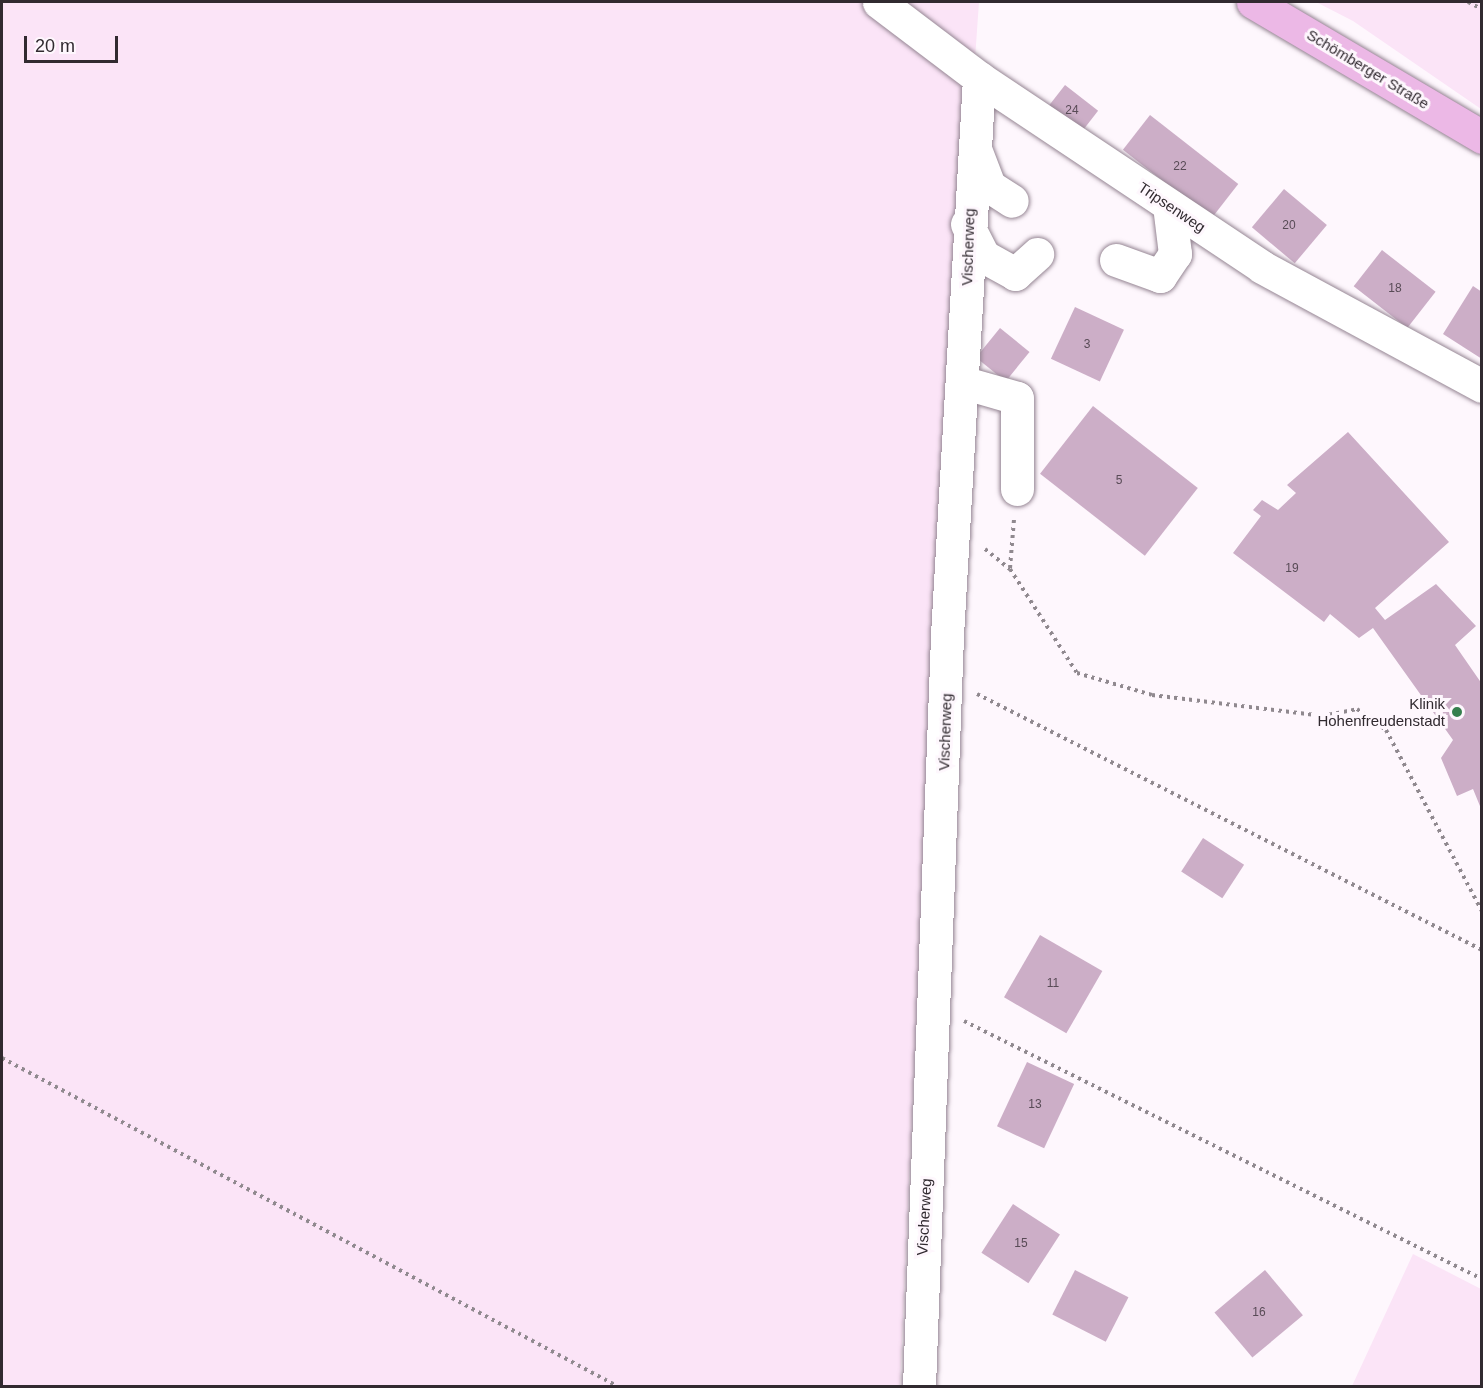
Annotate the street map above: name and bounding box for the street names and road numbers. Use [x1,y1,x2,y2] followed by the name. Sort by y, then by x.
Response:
[1304,25,1432,113] street label: Schömberger Straße
[1135,178,1209,236] street label: Tripsenweg
[958,208,978,286] street label: Vischerweg
[935,693,955,771] street label: Vischerweg
[913,1178,935,1256] street label: Vischerweg

